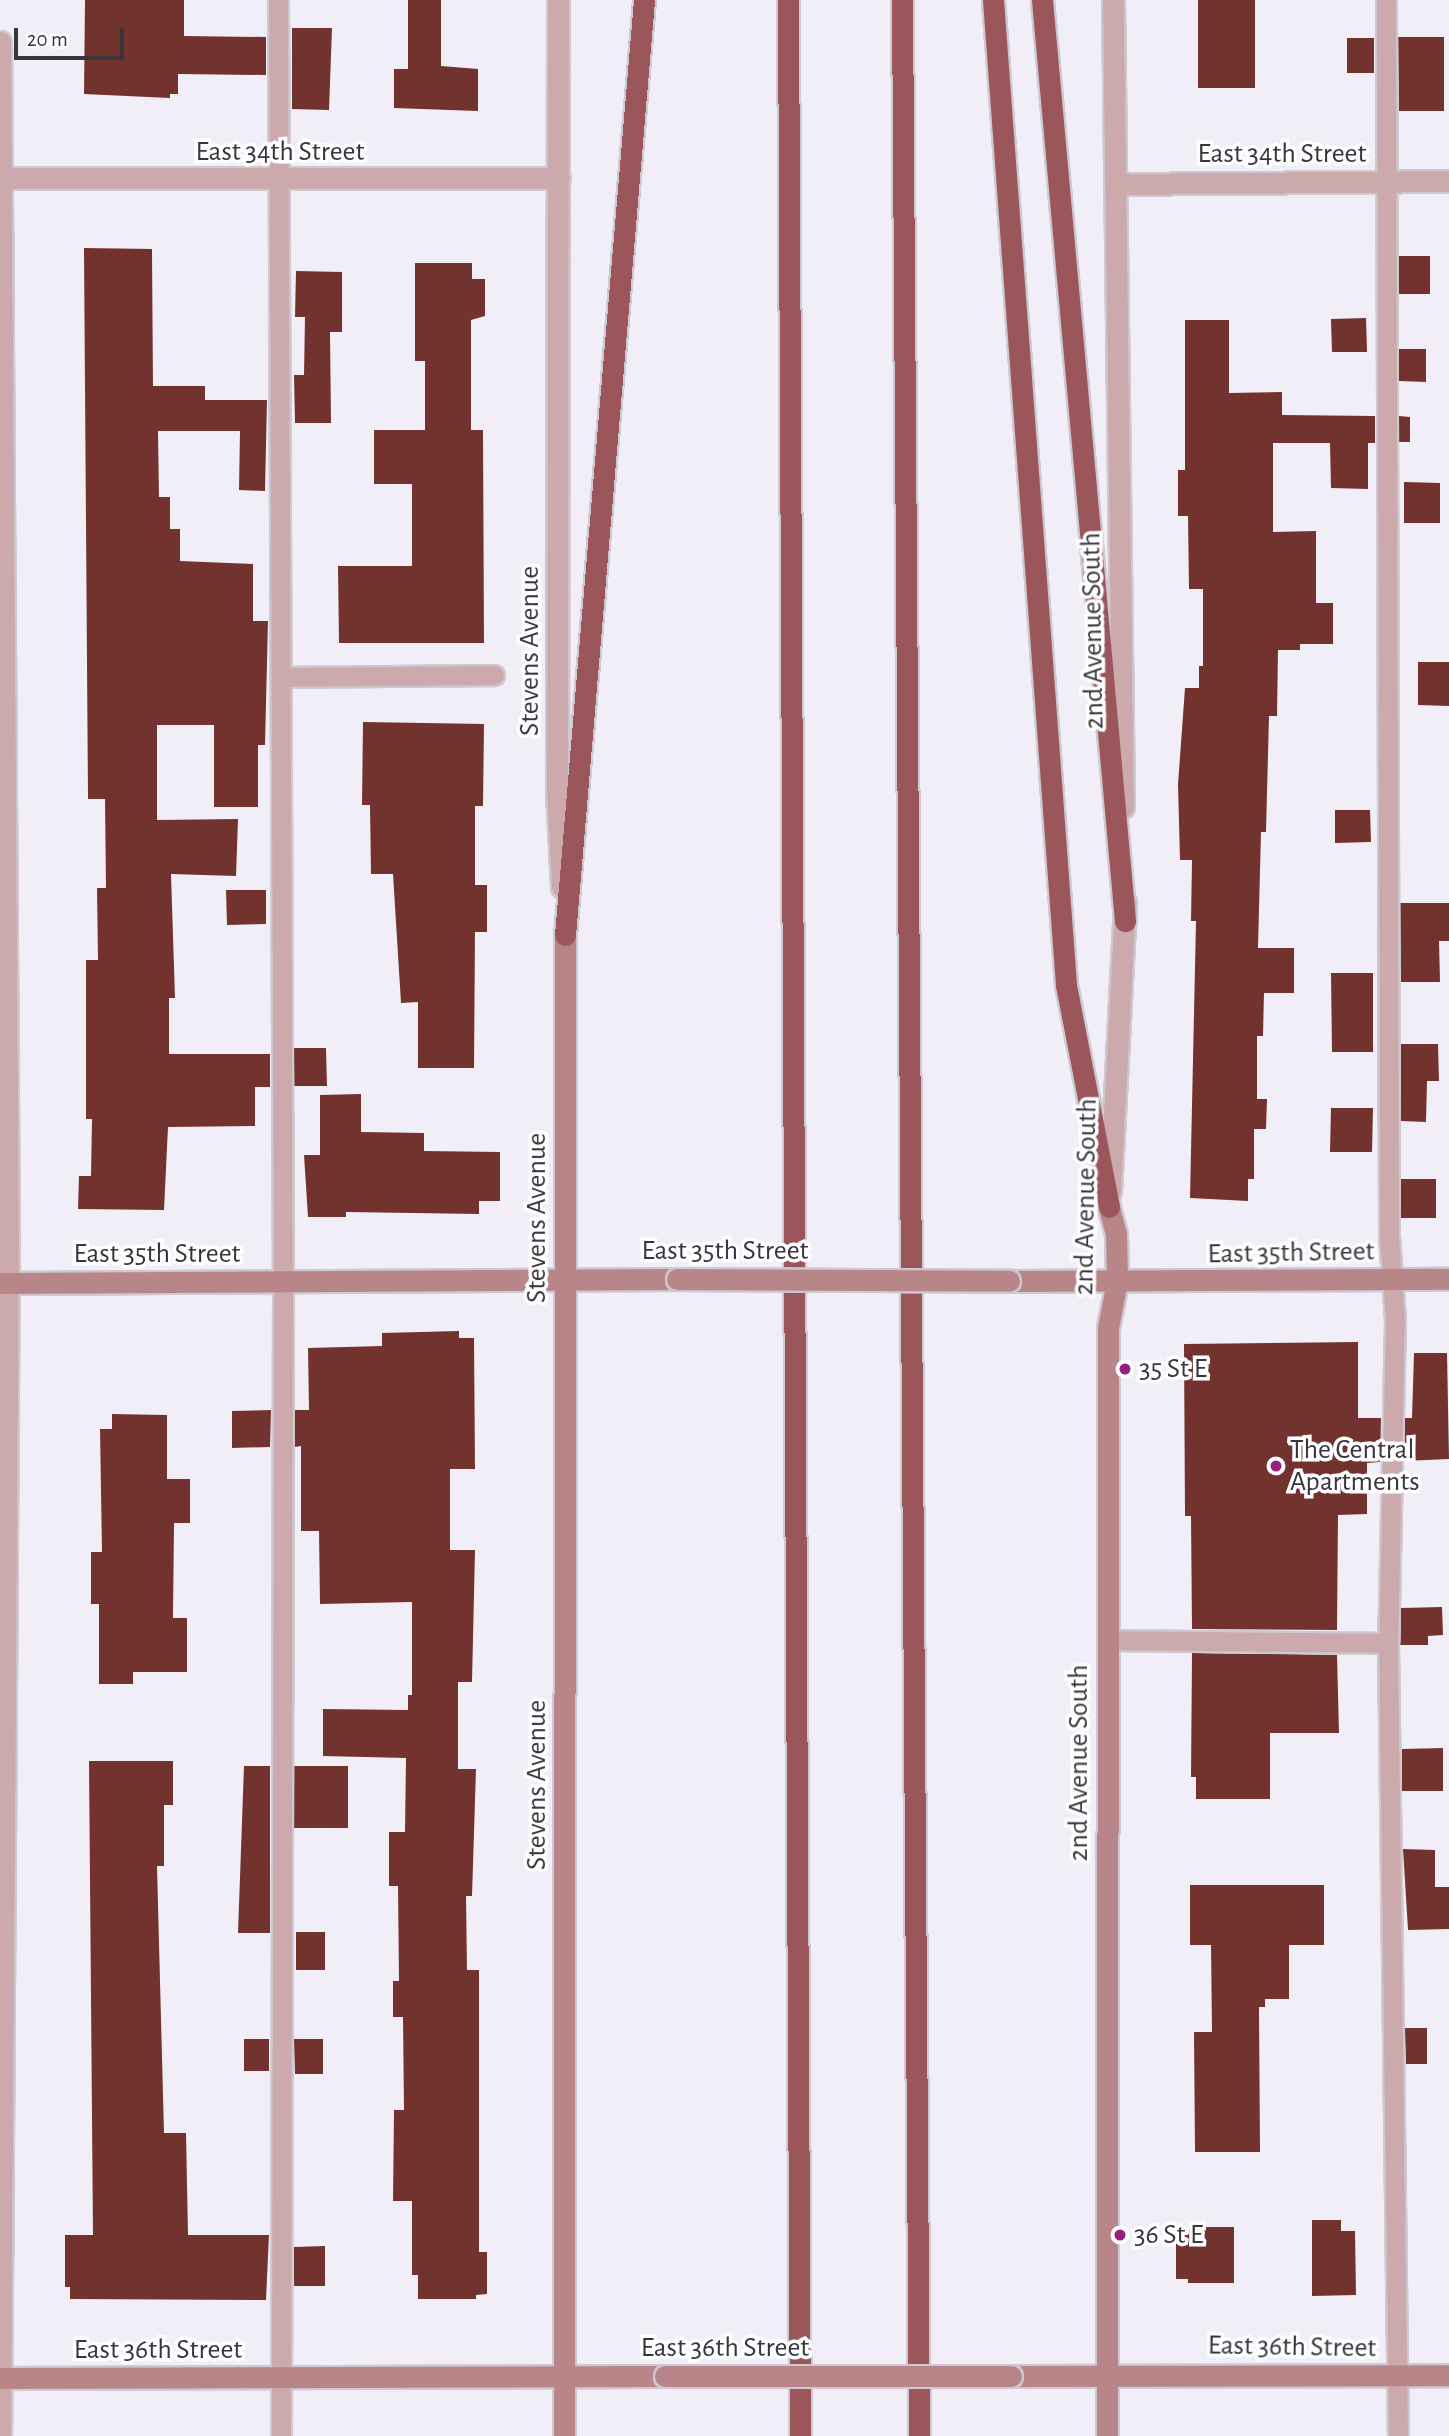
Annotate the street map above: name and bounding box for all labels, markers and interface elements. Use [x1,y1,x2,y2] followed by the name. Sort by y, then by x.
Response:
[18,14,128,58] scale bar
[27,29,68,50] text: 20 m
[196,135,364,169] street label: East 34th Street
[1198,137,1366,171] street label: East 34th Street
[1074,532,1112,730] street label: 2nd Avenue South
[513,566,547,736] street label: Stevens Avenue
[1067,1098,1105,1296] street label: 2nd Avenue South
[520,1133,554,1303] street label: Stevens Avenue
[641,1234,809,1268] street label: East 35th Street
[1207,1235,1375,1271] street label: East 35th Street
[73,1237,241,1271] street label: East 35th Street
[1139,1352,1207,1386] place label: 35 St E
[1117,1361,1133,1377] marker: 35 St E
[1290,1433,1420,1499] place label: The Central Apartments
[1268,1458,1284,1474] marker: The Central Apartments
[1062,1665,1096,1861] street label: 2nd Avenue South
[520,1700,554,1870] street label: Stevens Avenue
[1134,2218,1204,2252] place label: 36 St E
[1112,2227,1128,2243] marker: 36 St E
[1207,2329,1377,2365] street label: East 36th Street
[641,2331,809,2365] street label: East 36th Street
[74,2333,242,2367] street label: East 36th Street

